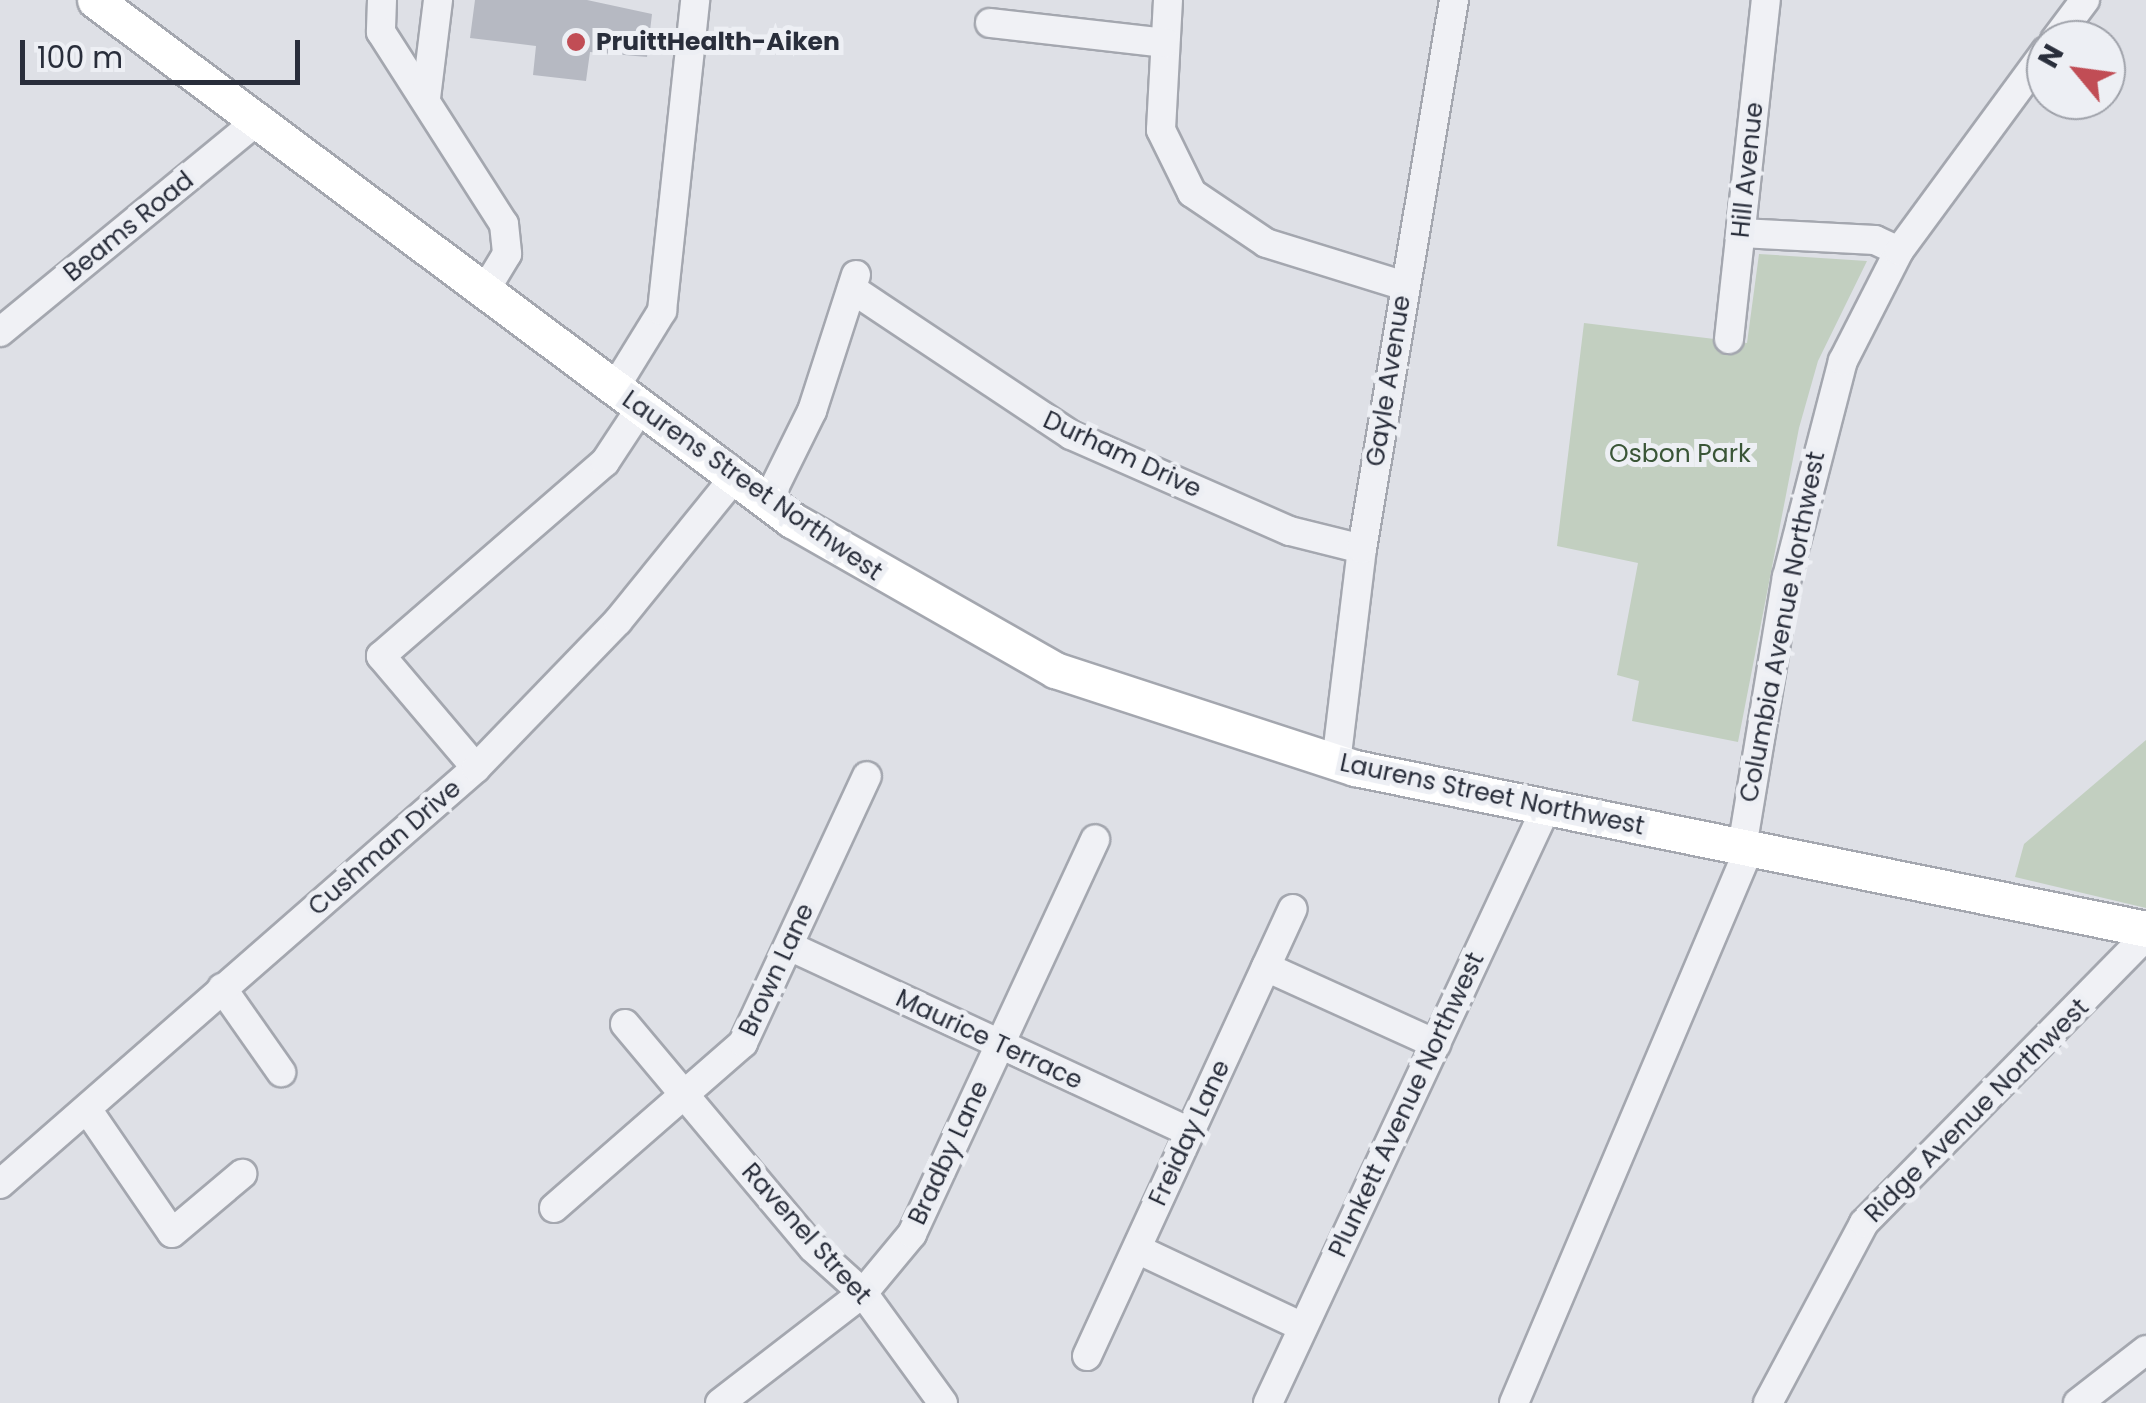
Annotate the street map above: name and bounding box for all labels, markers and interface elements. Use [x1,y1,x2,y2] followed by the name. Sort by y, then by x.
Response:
[25,20,305,82] scale bar
[2026,20,2126,120] north arrow
[596,27,840,57] place label: PruittHealth-Aiken
[565,31,587,53] marker: PruittHealth-Aiken
[37,36,123,79] text: 100 m
[2029,38,2073,75] text: N
[1726,101,1770,239] street label: Hill Avenue
[58,166,200,288] street label: Beams Road
[1361,293,1417,469] street label: Gayle Avenue
[616,385,888,587] street label: Laurens Street Northwest
[1038,405,1206,505] street label: Durham Drive
[1609,439,1751,469] park label: Osbon Park
[1734,449,1832,805] street label: Columbia Avenue Northwest
[1337,748,1647,842] street label: Laurens Street Northwest
[303,774,467,922] street label: Cushman Drive
[733,899,821,1041] street label: Brown Lane
[1323,948,1491,1262] street label: Plunkett Avenue Northwest
[891,984,1087,1096] street label: Maurice Terrace
[1859,993,2095,1229] street label: Ridge Avenue Northwest
[1143,1055,1237,1211] street label: Freiday Lane
[903,1076,995,1230] street label: Bradby Lane
[735,1157,877,1311] street label: Ravenel Street

